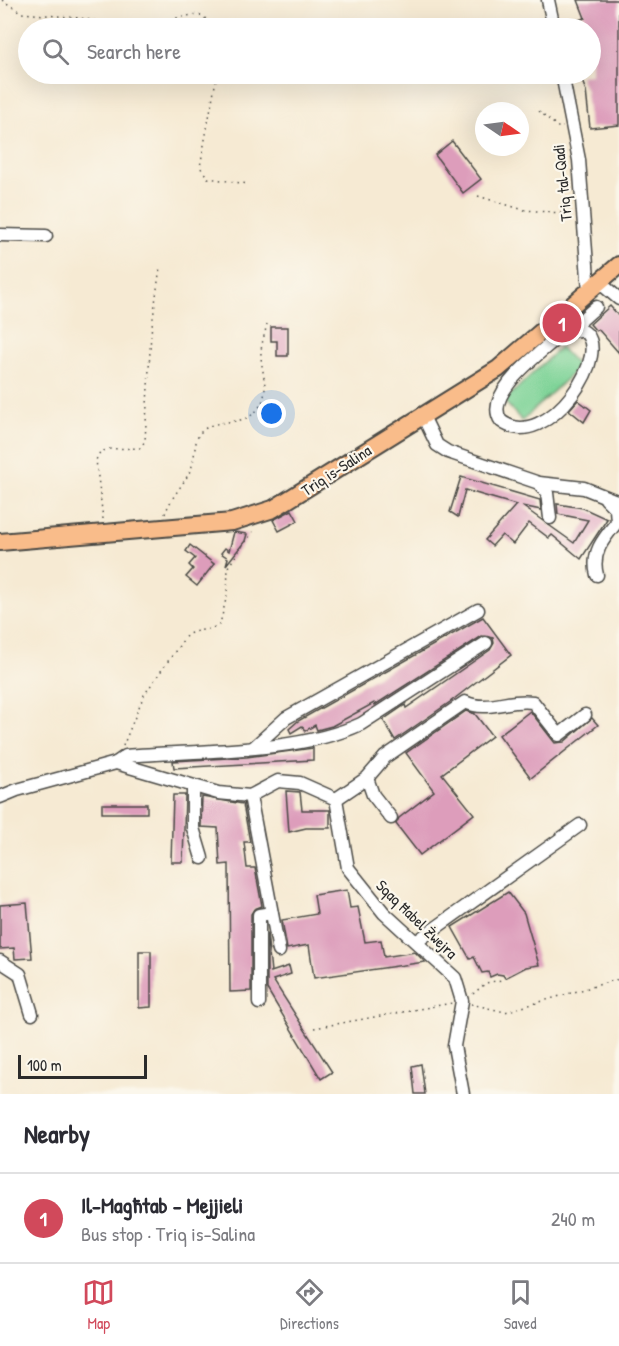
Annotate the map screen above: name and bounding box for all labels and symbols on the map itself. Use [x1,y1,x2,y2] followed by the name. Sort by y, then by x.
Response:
[475,102,529,156] north arrow
[547,143,577,223] street label: Triq tal-Qadi
[542,300,582,346] pin: 1
[257,399,286,428] your location
[297,439,375,501] street label: Triq is-Salina
[371,874,463,964] street label: Sqaq Ħabel Żwejra
[18,1052,147,1080] scale bar

